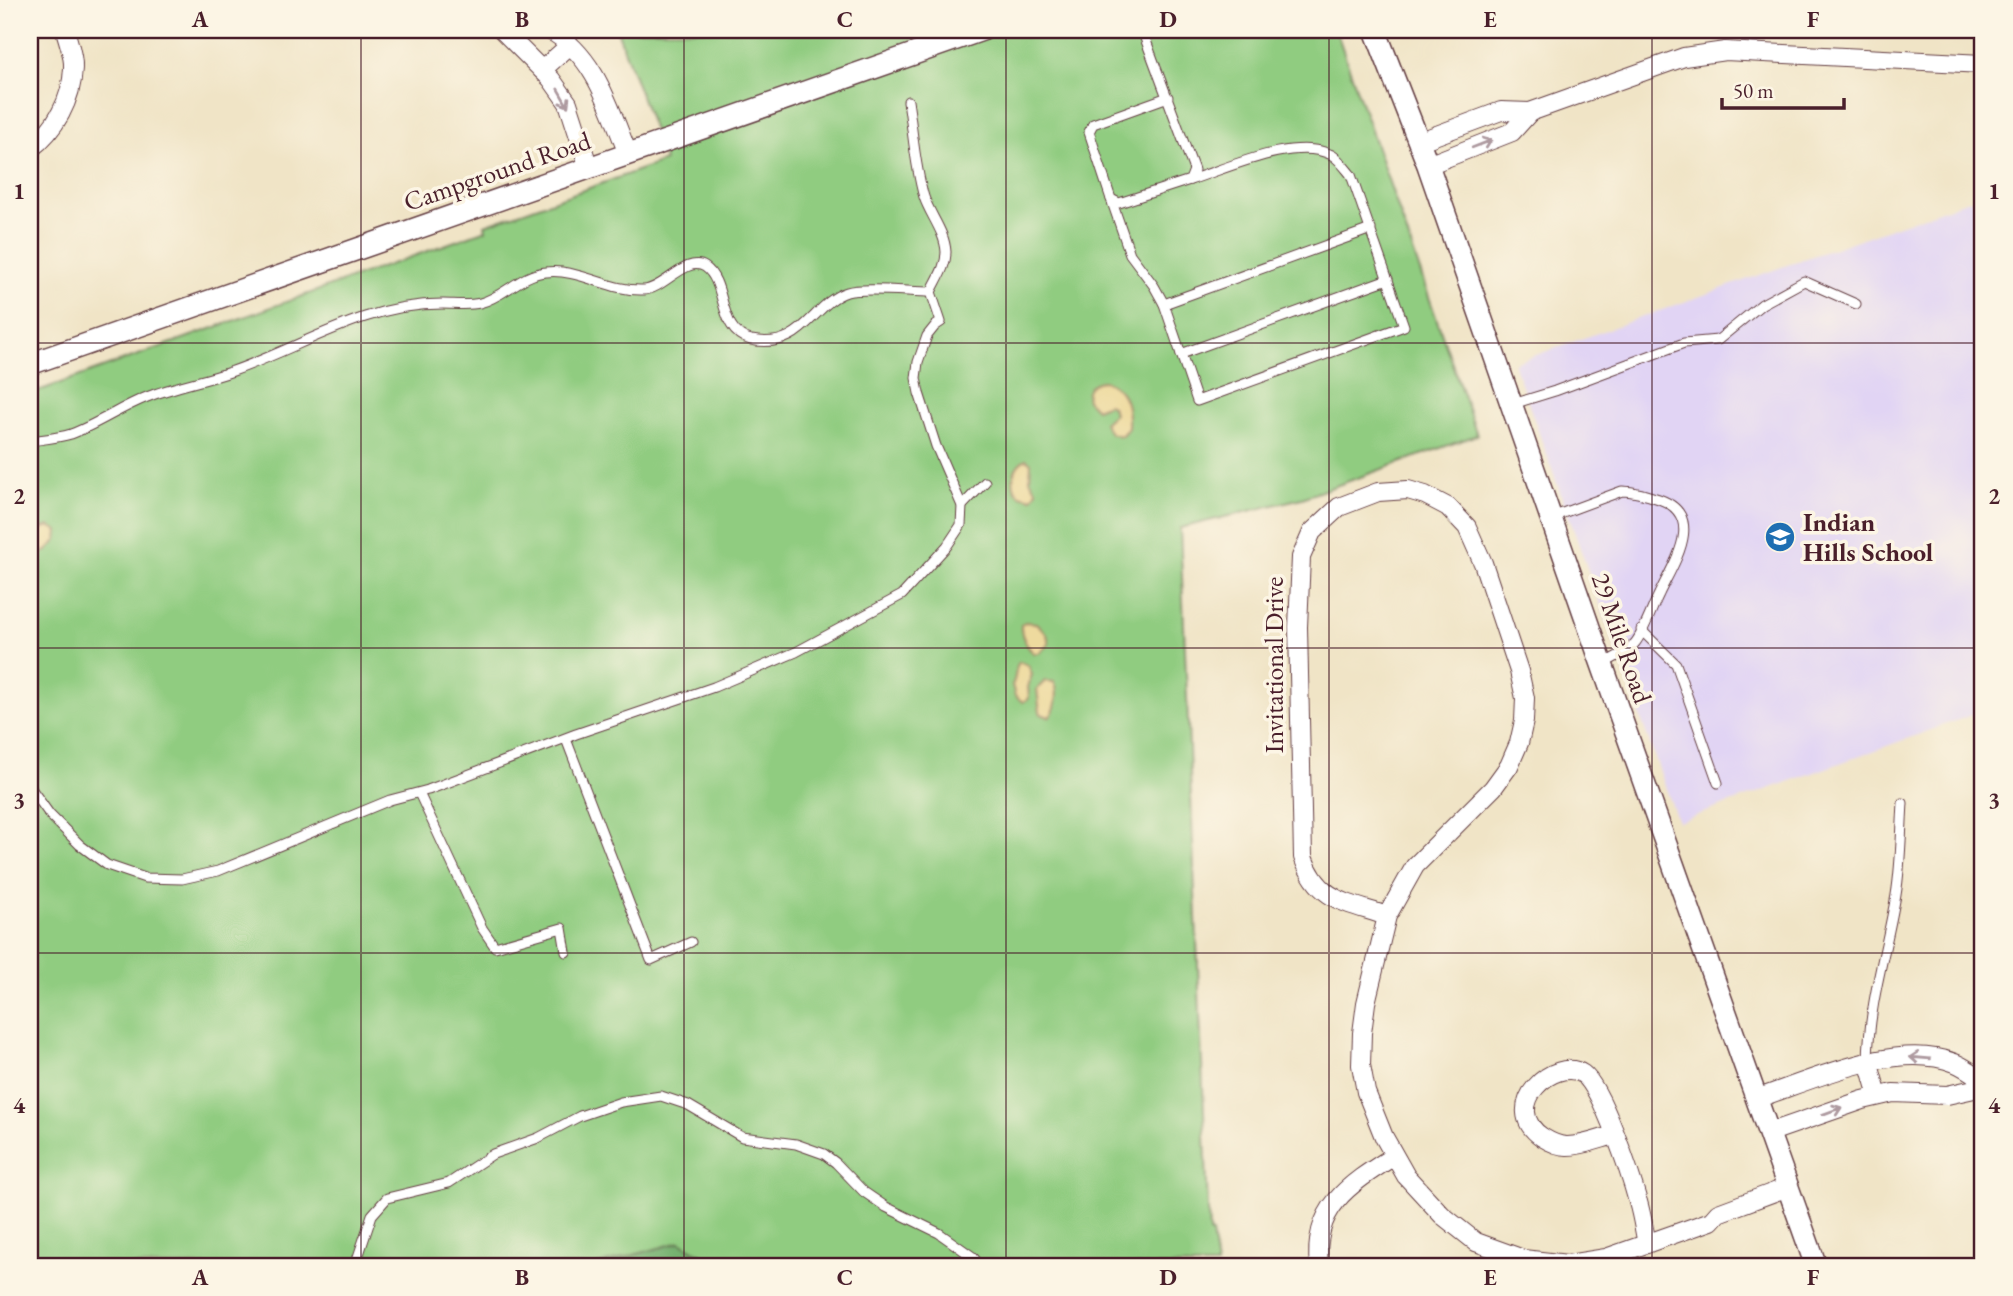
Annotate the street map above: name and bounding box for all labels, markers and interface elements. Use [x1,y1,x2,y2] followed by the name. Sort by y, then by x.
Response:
[191,4,209,34] text: A
[515,4,529,34] text: B
[837,4,853,34] text: C
[1159,4,1177,34] text: D
[1483,4,1497,34] text: E
[1807,4,1820,34] text: F
[1722,66,1845,110] scale bar
[1733,77,1774,104] text: 50 m
[556,88,570,108] one-way arrow
[399,123,596,219] street label: Campground Road
[1471,136,1493,149] one-way arrow
[13,176,25,206] text: 1
[1988,176,2000,206] text: 1
[13,481,25,511] text: 2
[1988,481,2000,511] text: 2
[1803,505,1933,569] place label: Indian Hills School
[1763,520,1797,554] school or university icon: Indian Hills School
[1584,568,1660,709] street label: 29 Mile Road
[1257,577,1291,753] street label: Invitational Drive
[13,785,25,815] text: 3
[1988,785,2000,815] text: 3
[1909,1051,1932,1064] one-way arrow
[13,1090,26,1120] text: 4
[1988,1090,2001,1120] text: 4
[1821,1104,1843,1116] one-way arrow
[191,1262,209,1292] text: A
[515,1262,529,1292] text: B
[837,1262,853,1292] text: C
[1159,1262,1177,1292] text: D
[1483,1262,1497,1292] text: E
[1807,1262,1820,1292] text: F

